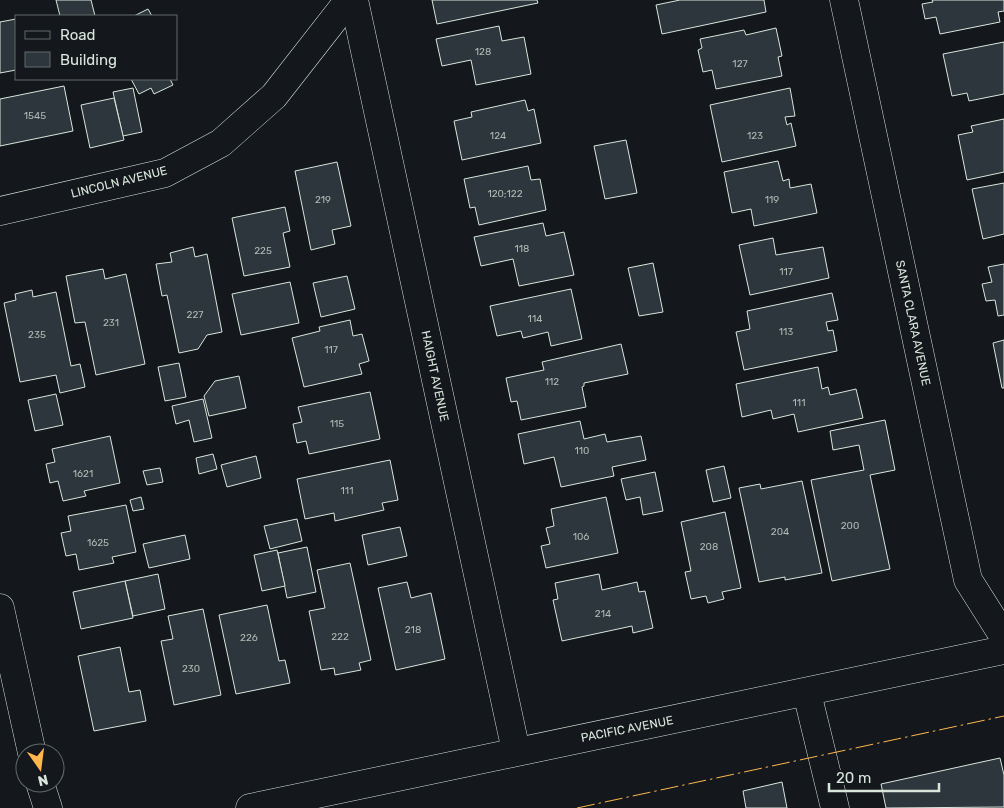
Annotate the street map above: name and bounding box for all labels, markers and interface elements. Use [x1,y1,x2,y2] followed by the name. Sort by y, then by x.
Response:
[15,15,178,80] legend
[60,26,96,44] text: Road
[475,46,491,58] house number: 128
[60,51,117,69] text: Building
[732,58,748,70] house number: 127
[24,110,46,122] house number: 1545
[490,130,506,142] house number: 124
[747,130,763,142] house number: 123
[69,163,169,201] street label: LINCOLN AVENUE
[487,188,523,200] house number: 120;122
[315,194,331,206] house number: 219
[765,194,779,206] house number: 119
[515,243,529,255] house number: 118
[254,245,272,257] house number: 225
[893,259,933,387] street label: SANTA CLARA AVENUE
[779,266,793,278] house number: 117
[187,309,203,321] house number: 227
[528,313,542,325] house number: 114
[103,317,119,329] house number: 231
[779,326,793,338] house number: 113
[28,329,46,341] house number: 235
[419,329,451,423] street label: HAIGHT AVENUE
[324,344,338,356] house number: 117
[545,376,559,388] house number: 112
[793,397,805,409] house number: 111
[330,418,344,430] house number: 115
[575,445,589,457] house number: 110
[73,468,93,480] house number: 1621
[341,485,353,497] house number: 111
[841,520,859,532] house number: 200
[771,526,789,538] house number: 204
[573,531,589,543] house number: 106
[87,537,109,549] house number: 1625
[700,541,718,553] house number: 208
[595,608,611,620] house number: 214
[405,624,421,636] house number: 218
[331,631,349,643] house number: 222
[240,632,258,644] house number: 226
[182,663,200,675] house number: 230
[580,713,674,745] street label: PACIFIC AVENUE
[15,743,65,793] north arrow
[829,760,939,792] scale bar
[836,769,871,787] text: 20 m
[36,771,50,790] text: N

